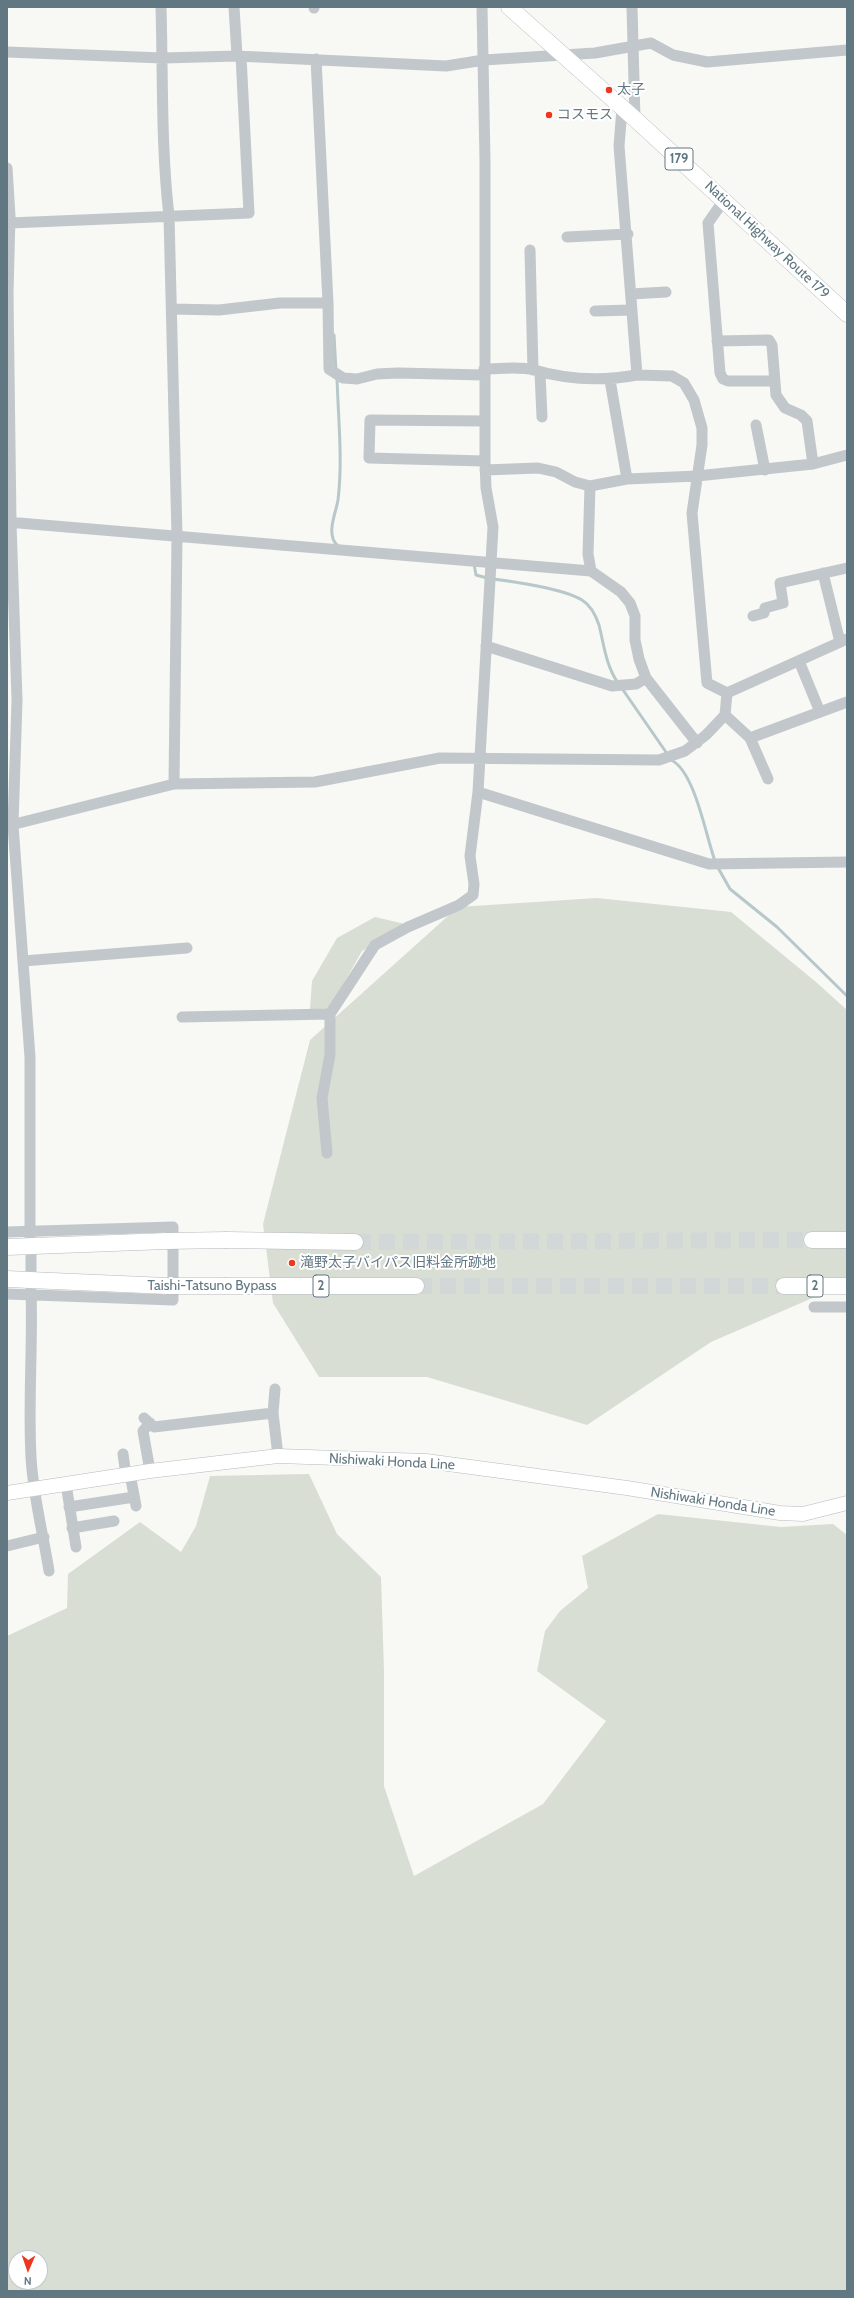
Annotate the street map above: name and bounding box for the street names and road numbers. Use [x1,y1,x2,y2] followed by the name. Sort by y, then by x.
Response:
[665,148,693,170] road number: 179
[701,178,833,302] street label: National Highway Route 179
[313,1275,329,1297] road number: 2
[807,1275,823,1297] road number: 2
[148,1278,276,1294] street label: Taishi-Tatsuno Bypass
[329,1450,455,1474] street label: Nishiwaki Honda Line
[649,1484,777,1520] street label: Nishiwaki Honda Line

